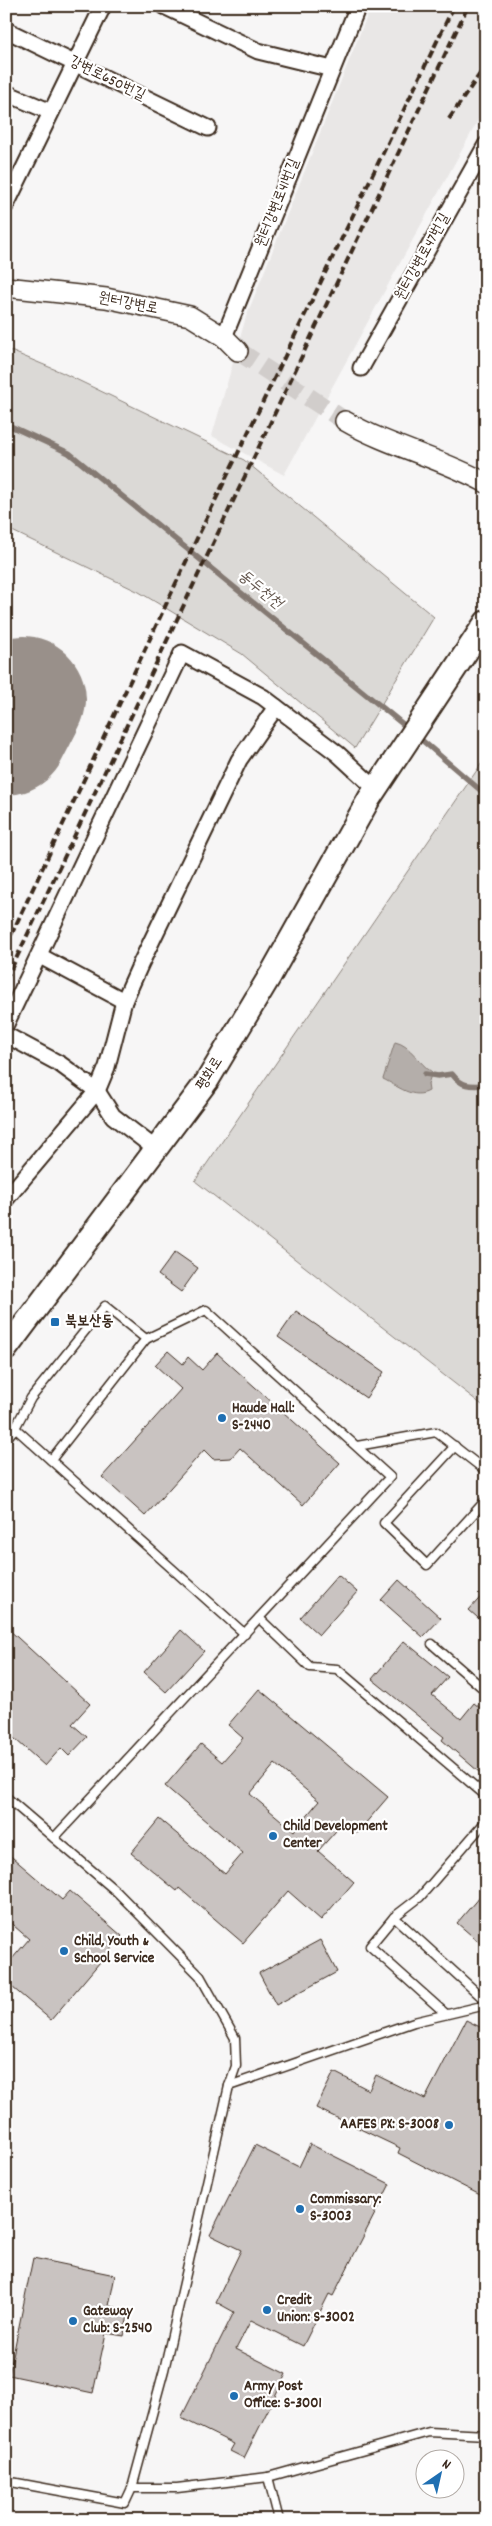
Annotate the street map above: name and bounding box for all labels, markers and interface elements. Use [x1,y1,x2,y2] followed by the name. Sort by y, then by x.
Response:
[65,51,149,107] street label: 강변로650번길
[250,155,306,251] street label: 원터강변로41번길
[390,209,456,305] street label: 원터강변로47번길
[96,287,160,321] street label: 원터강변로
[233,565,289,616] water label: 동두천천
[191,1053,229,1095] street label: 평화로
[65,1311,113,1333] place label: 북보산동
[49,1316,61,1328] marker: 북보산동
[232,1398,295,1437] place label: Haude Hall: S-2440
[216,1412,228,1424] marker: Haude Hall: S-2440
[283,1816,388,1855] place label: Child Development Center
[267,1830,279,1842] marker: Child Development Center
[74,1931,155,1970] place label: Child, Youth & School Service
[58,1945,70,1957] marker: Child, Youth & School Service
[340,2114,439,2136] place label: AAFES PX: S-3008
[443,2119,455,2131] marker: AAFES PX: S-3008
[310,2189,382,2228] place label: Commissary: S-3003
[294,2203,306,2215] marker: Commissary: S-3003
[277,2290,355,2329] place label: Credit Union: S-3002
[83,2301,153,2340] place label: Gateway Club: S-2540
[261,2304,273,2316] marker: Credit Union: S-3002
[67,2315,79,2327] marker: Gateway Club: S-2540
[244,2376,322,2415] place label: Army Post Office: S-3001
[228,2390,240,2402] marker: Army Post Office: S-3001
[414,2448,464,2498] north arrow
[438,2455,455,2475] text: N

